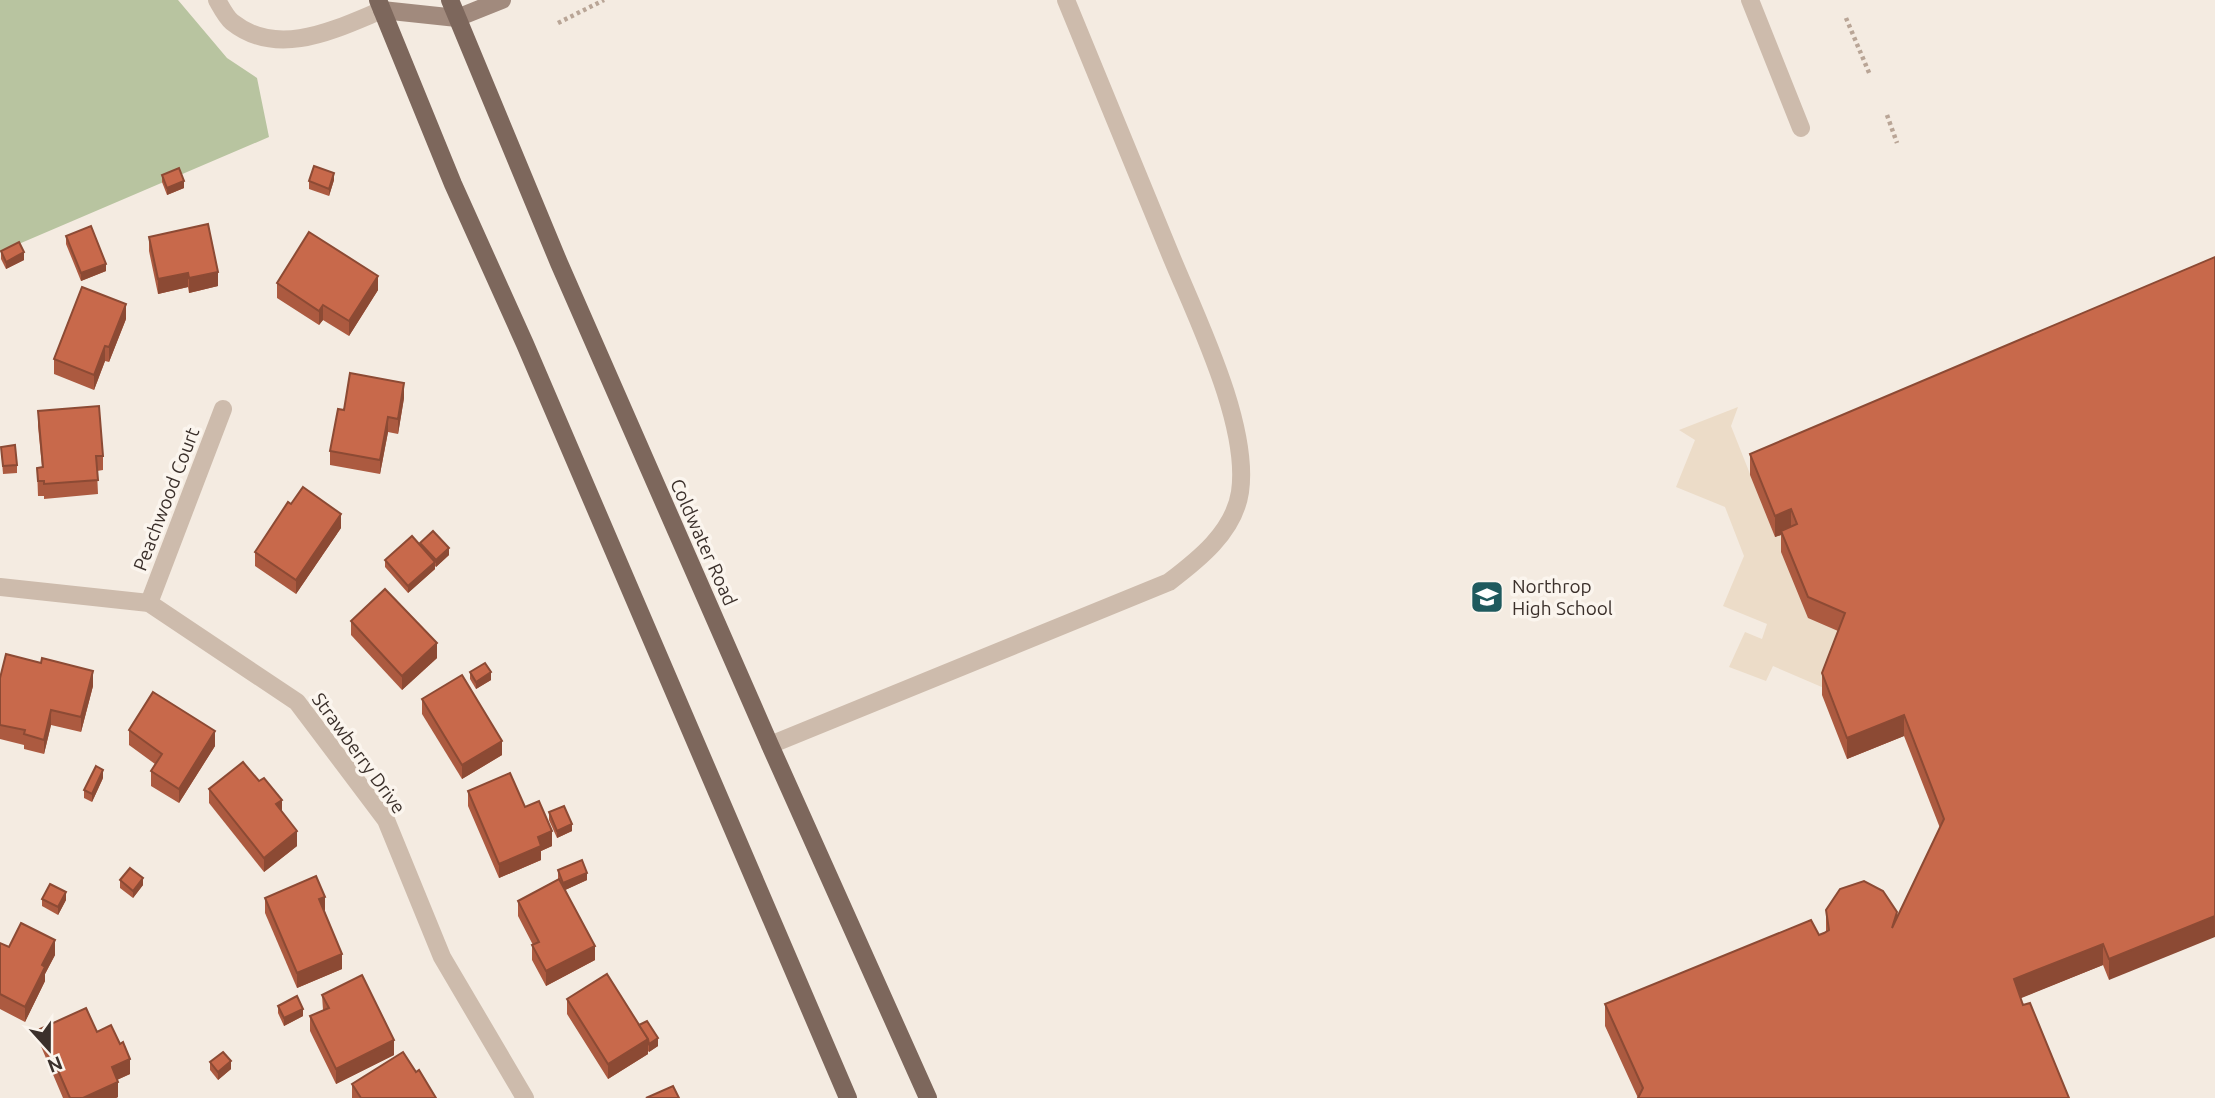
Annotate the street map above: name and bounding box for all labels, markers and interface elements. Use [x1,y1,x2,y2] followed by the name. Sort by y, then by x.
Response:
[129,424,204,574] street label: Peachwood Court
[666,475,742,609] street label: Coldwater Road
[1512,575,1613,619] place label: Northrop High School
[1468,578,1506,616] school or university icon: Northrop High School
[308,688,410,818] street label: Strawberry Drive
[14,1014,84,1084] north arrow
[45,1052,66,1078] text: N

